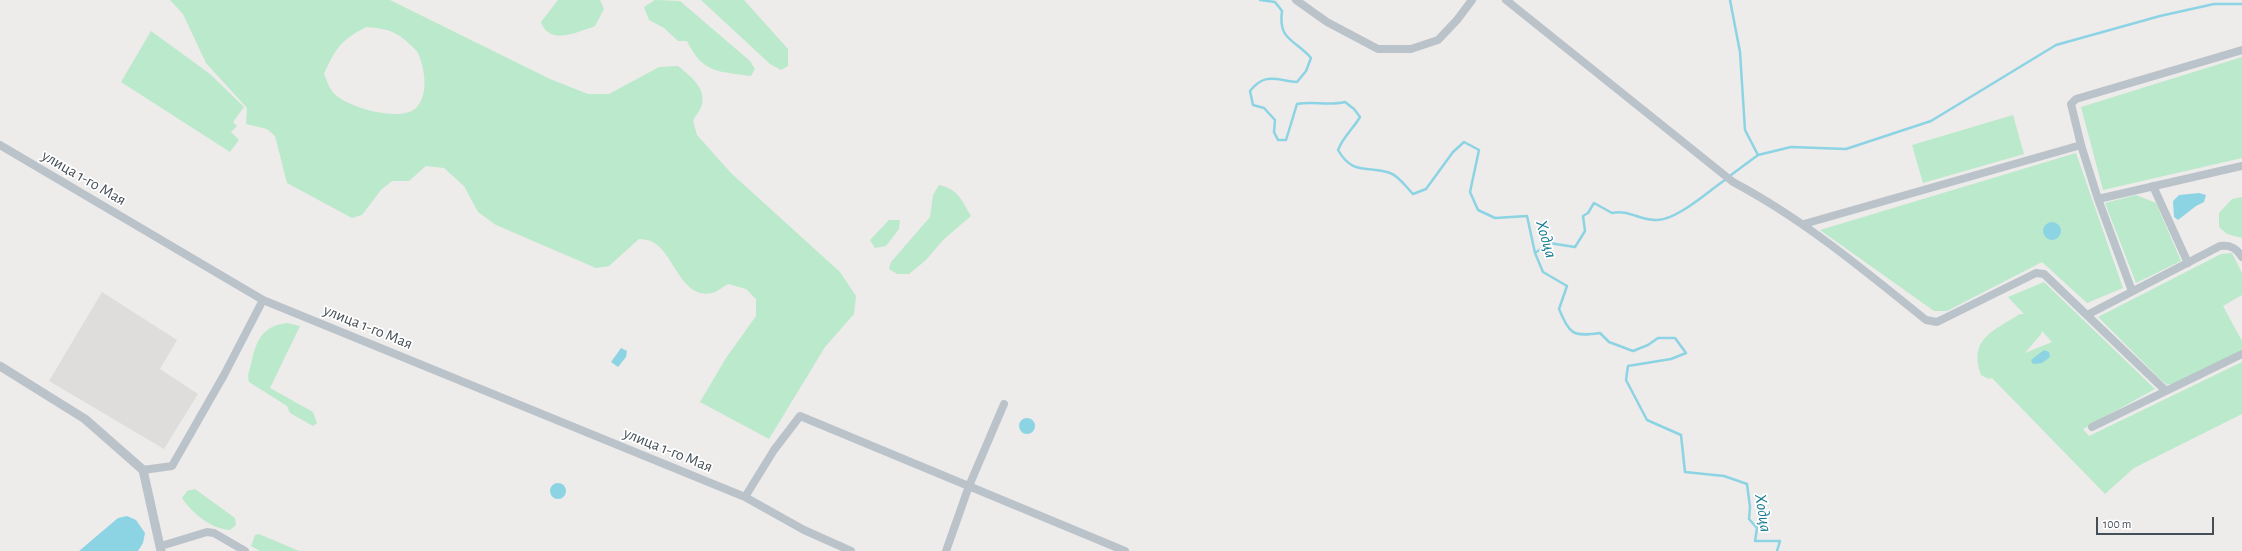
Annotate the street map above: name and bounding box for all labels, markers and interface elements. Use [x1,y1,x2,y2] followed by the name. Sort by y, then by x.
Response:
[38,146,130,210] street label: улица 1-го Мая
[1531,218,1561,260] water label: Ходца
[321,300,415,354] street label: улица 1-го Мая
[621,423,715,477] street label: улица 1-го Мая
[1750,492,1776,534] water label: Ходца
[2098,509,2216,535] scale bar
[2103,518,2131,530] text: 100 m

